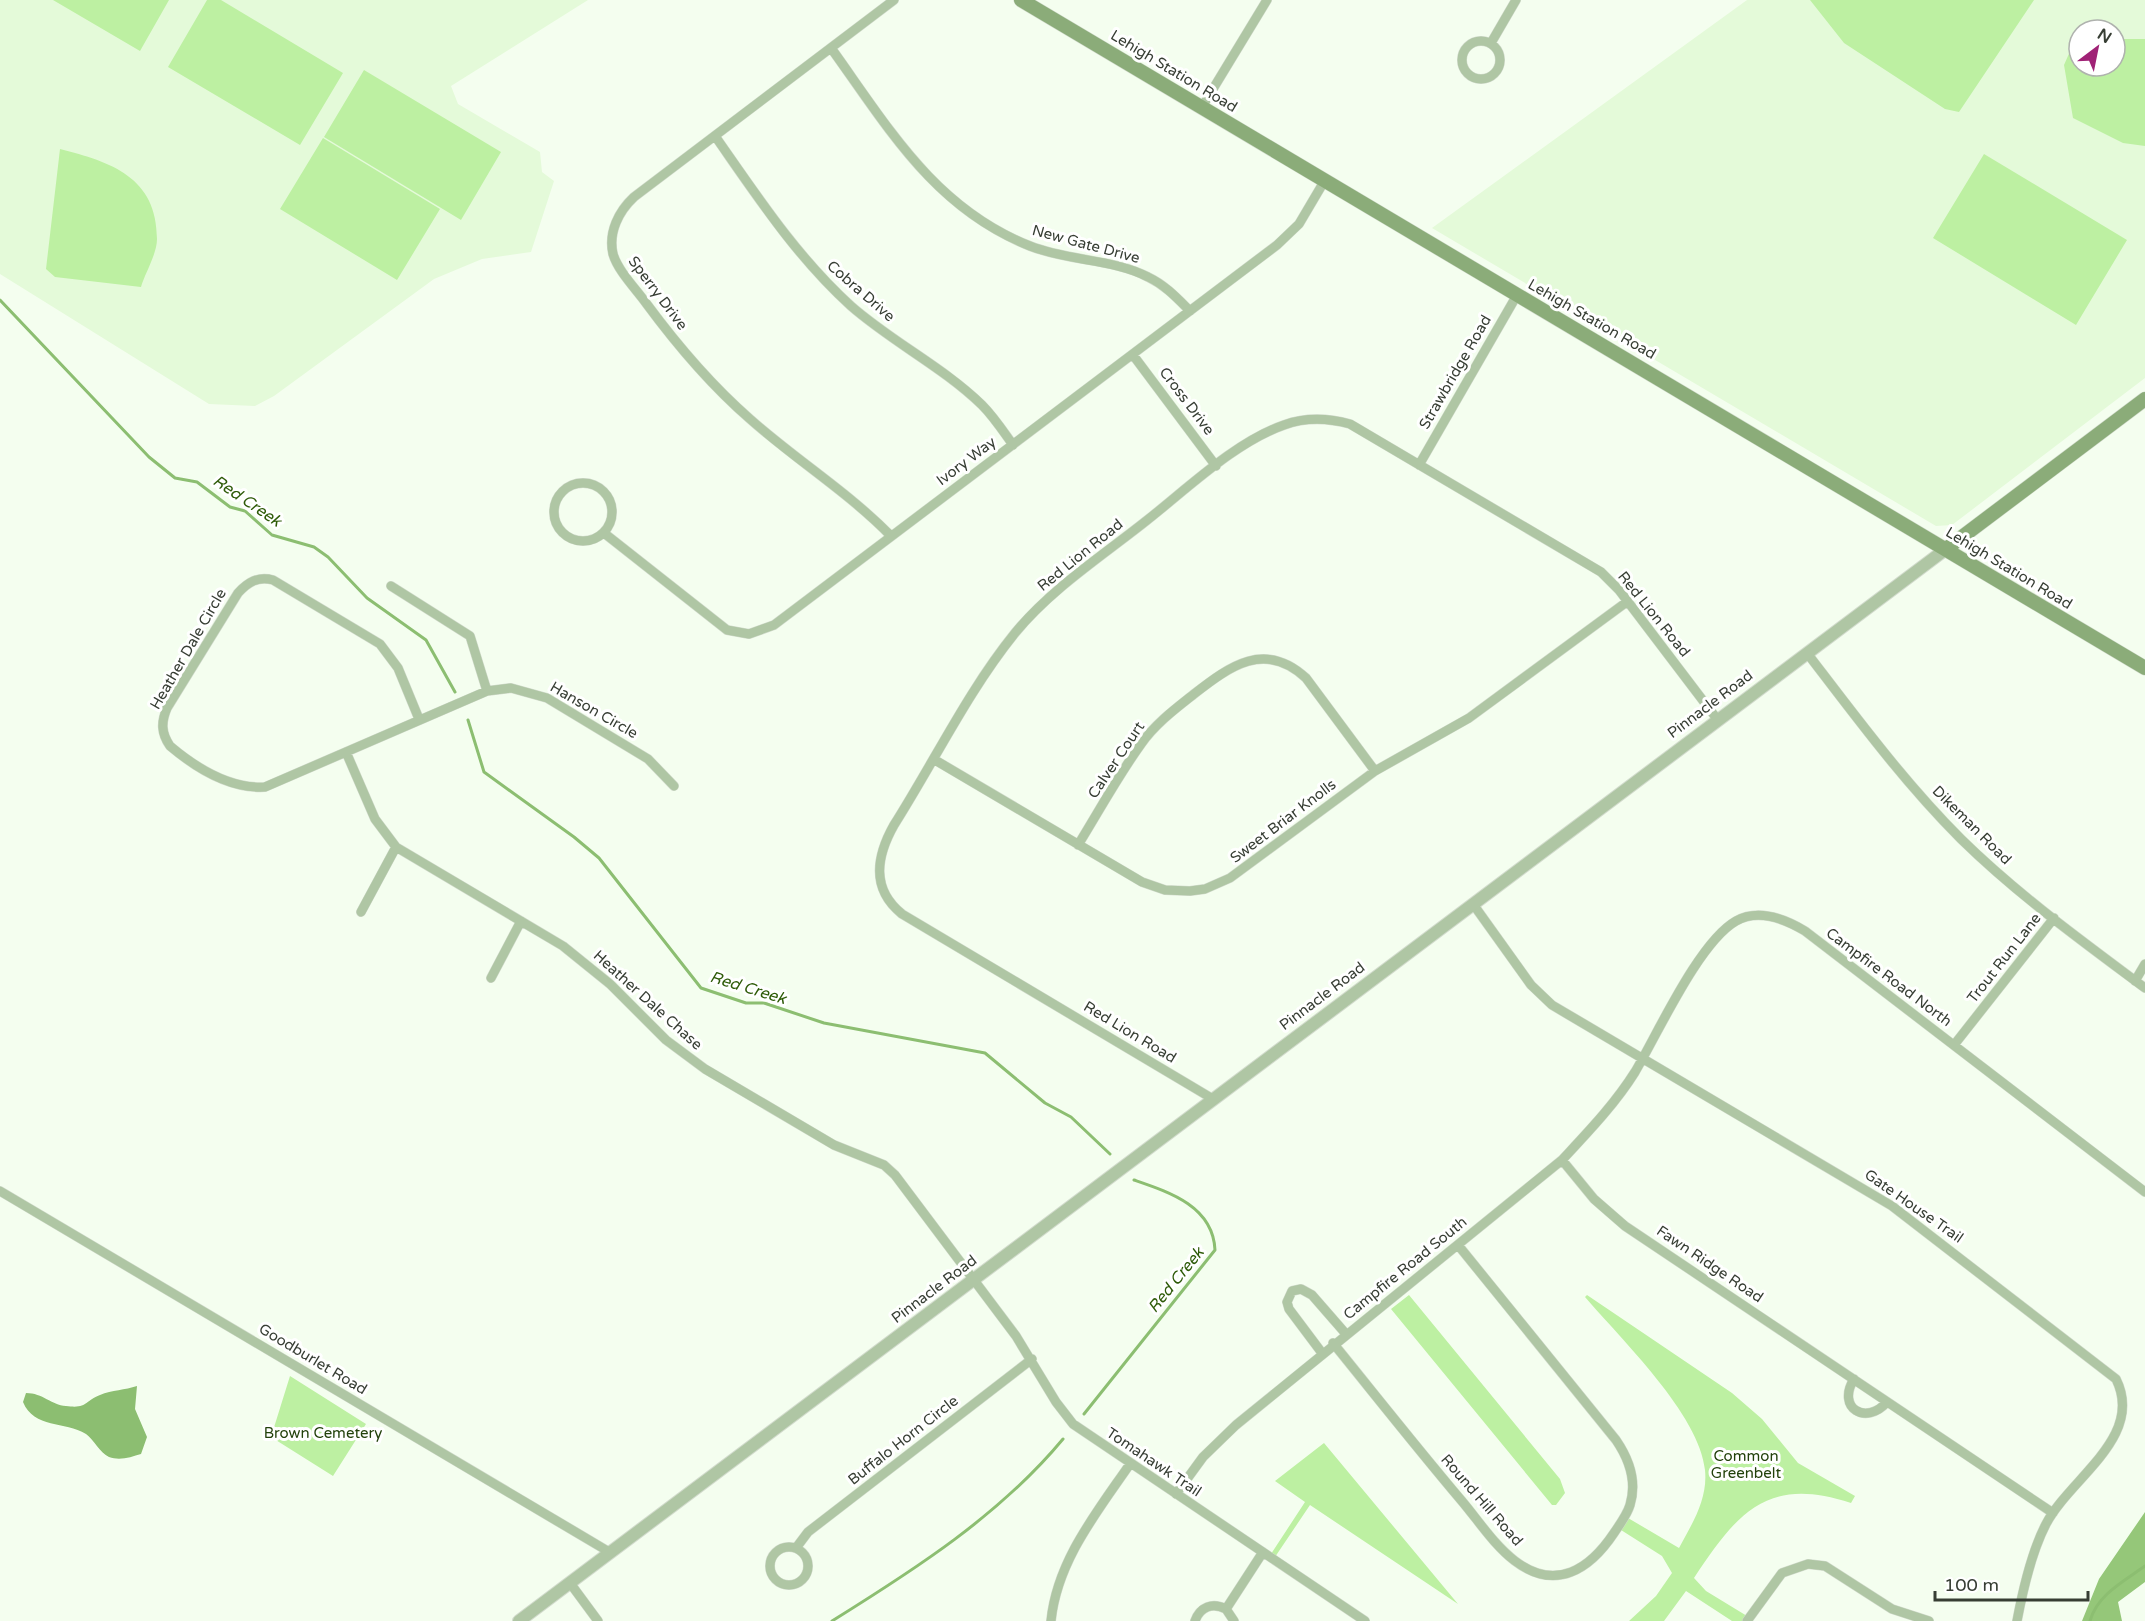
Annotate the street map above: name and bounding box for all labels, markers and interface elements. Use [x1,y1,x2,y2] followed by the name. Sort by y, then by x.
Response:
[2067,18,2127,78] north arrow
[2094,24,2115,48] text: N
[1107,26,1241,116] street label: Lehigh Station Road
[1030,221,1142,267] street label: New Gate Drive
[624,253,692,333] street label: Sperry Drive
[823,257,899,325] street label: Cobra Drive
[1525,275,1659,363] street label: Lehigh Station Road
[1415,312,1495,432] street label: Strawbridge Road
[1156,364,1218,438] street label: Cross Drive
[933,433,999,489] street label: Ivory Way
[209,471,286,532] water label: Red Creek
[1034,515,1126,595] street label: Red Lion Road
[1942,523,2076,613] street label: Lehigh Station Road
[1614,568,1694,660] street label: Red Lion Road
[146,585,230,713] street label: Heather Dale Circle
[1664,666,1756,742] street label: Pinnacle Road
[547,678,641,742] street label: Hanson Circle
[1084,718,1148,802] street label: Calver Court
[1226,775,1340,867] street label: Sweet Briar Knolls
[1929,782,2015,868] street label: Dikeman Road
[1963,909,2045,1007] street label: Trout Run Lane
[1823,924,1955,1030] street label: Campfire Road North
[590,946,706,1054] street label: Heather Dale Chase
[1276,958,1368,1034] street label: Pinnacle Road
[708,967,790,1009] water label: Red Creek
[1080,997,1180,1067] street label: Red Lion Road
[1861,1165,1967,1247] street label: Gate House Trail
[1340,1213,1470,1323] street label: Campfire Road South
[1653,1222,1767,1306] street label: Fawn Ridge Road
[1144,1242,1209,1317] water label: Red Creek
[888,1251,980,1327] street label: Pinnacle Road
[256,1320,370,1398] street label: Goodburlet Road
[844,1391,962,1489] street label: Buffalo Horn Circle
[264,1424,382,1442] park label: Brown Cemetery
[1103,1424,1205,1500] street label: Tomahawk Trail
[1711,1447,1781,1482] park label: Common Greenbelt
[1437,1451,1527,1549] street label: Round Hill Road
[1935,1564,2088,1602] scale bar
[1944,1574,1999,1596] text: 100 m

